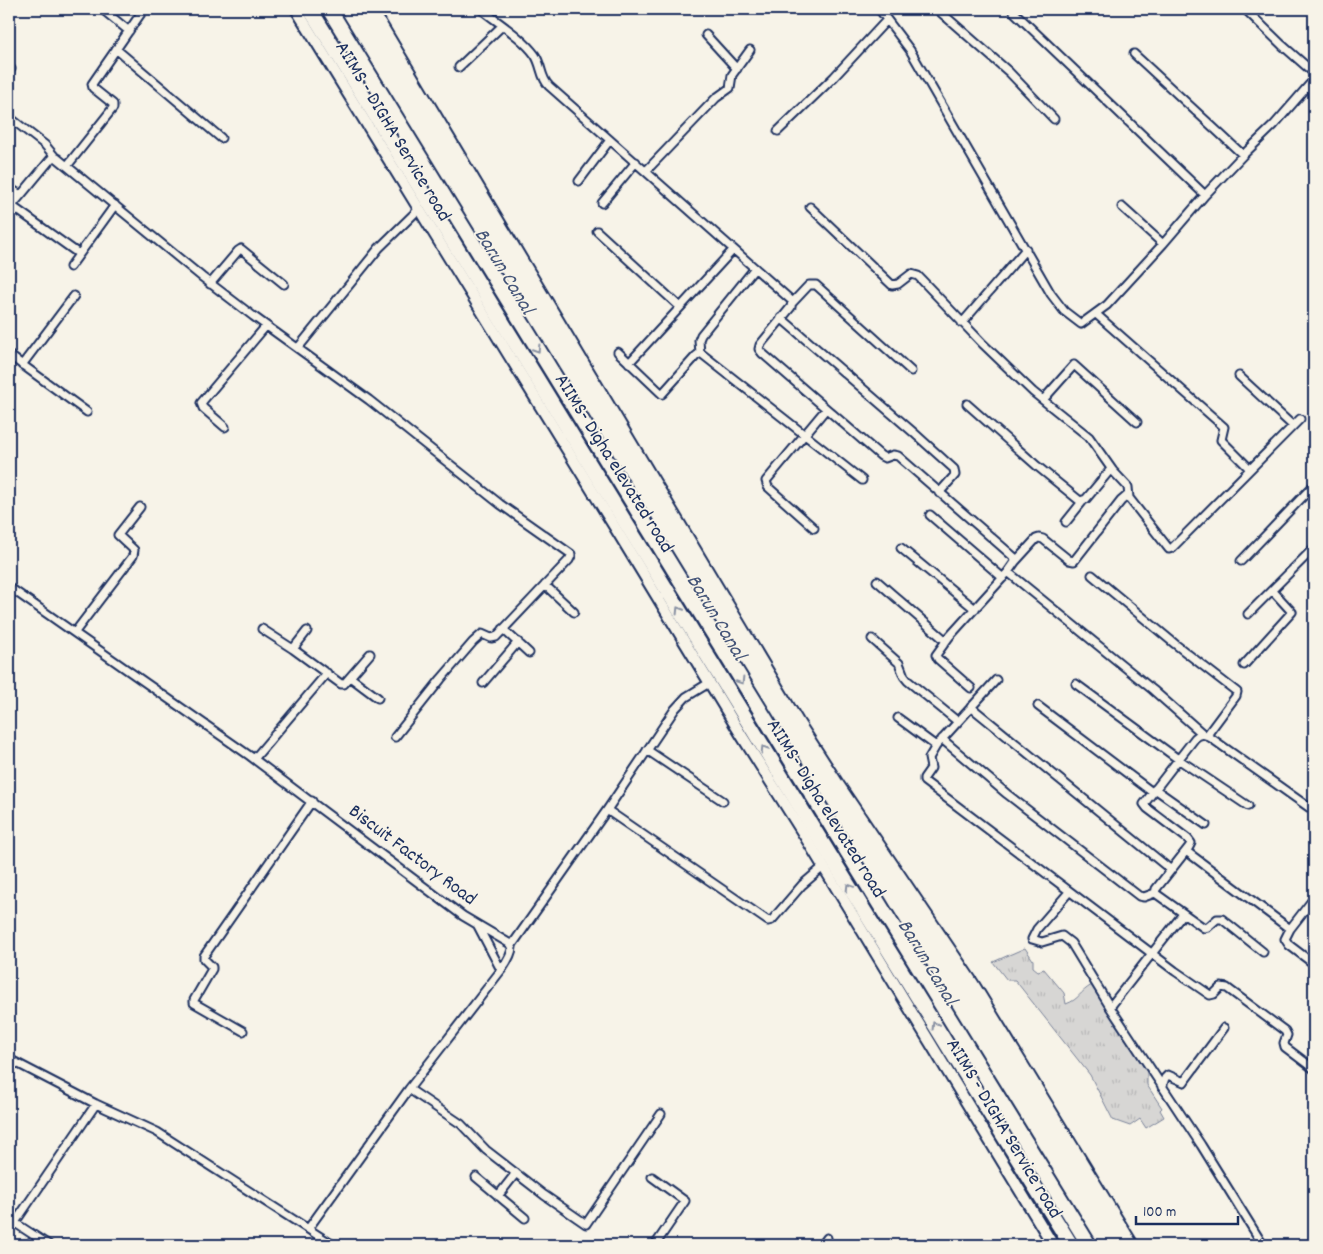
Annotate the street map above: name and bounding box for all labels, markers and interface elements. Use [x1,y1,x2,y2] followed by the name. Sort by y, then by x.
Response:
[327,37,457,227] street label: AIIMS - DIGHA Service road
[465,223,542,323] water label: Barun Canal
[531,343,541,352] one-way arrow
[546,369,680,559] street label: AIIMS- Digha elevated road
[677,569,754,669] water label: Barun Canal
[676,607,686,616] one-way arrow
[735,676,745,685] one-way arrow
[758,714,892,904] street label: AIIMS- Digha elevated road
[761,745,771,754] one-way arrow
[342,798,482,914] street label: Biscuit Factory Road
[846,884,856,893] one-way arrow
[888,914,965,1014] water label: Barun Canal
[932,1022,941,1031] one-way arrow
[938,1034,1068,1224] street label: AIIMS - DIGHA Service road
[1136,1194,1238,1226] scale bar
[1143,1202,1176,1224] text: 100 m

